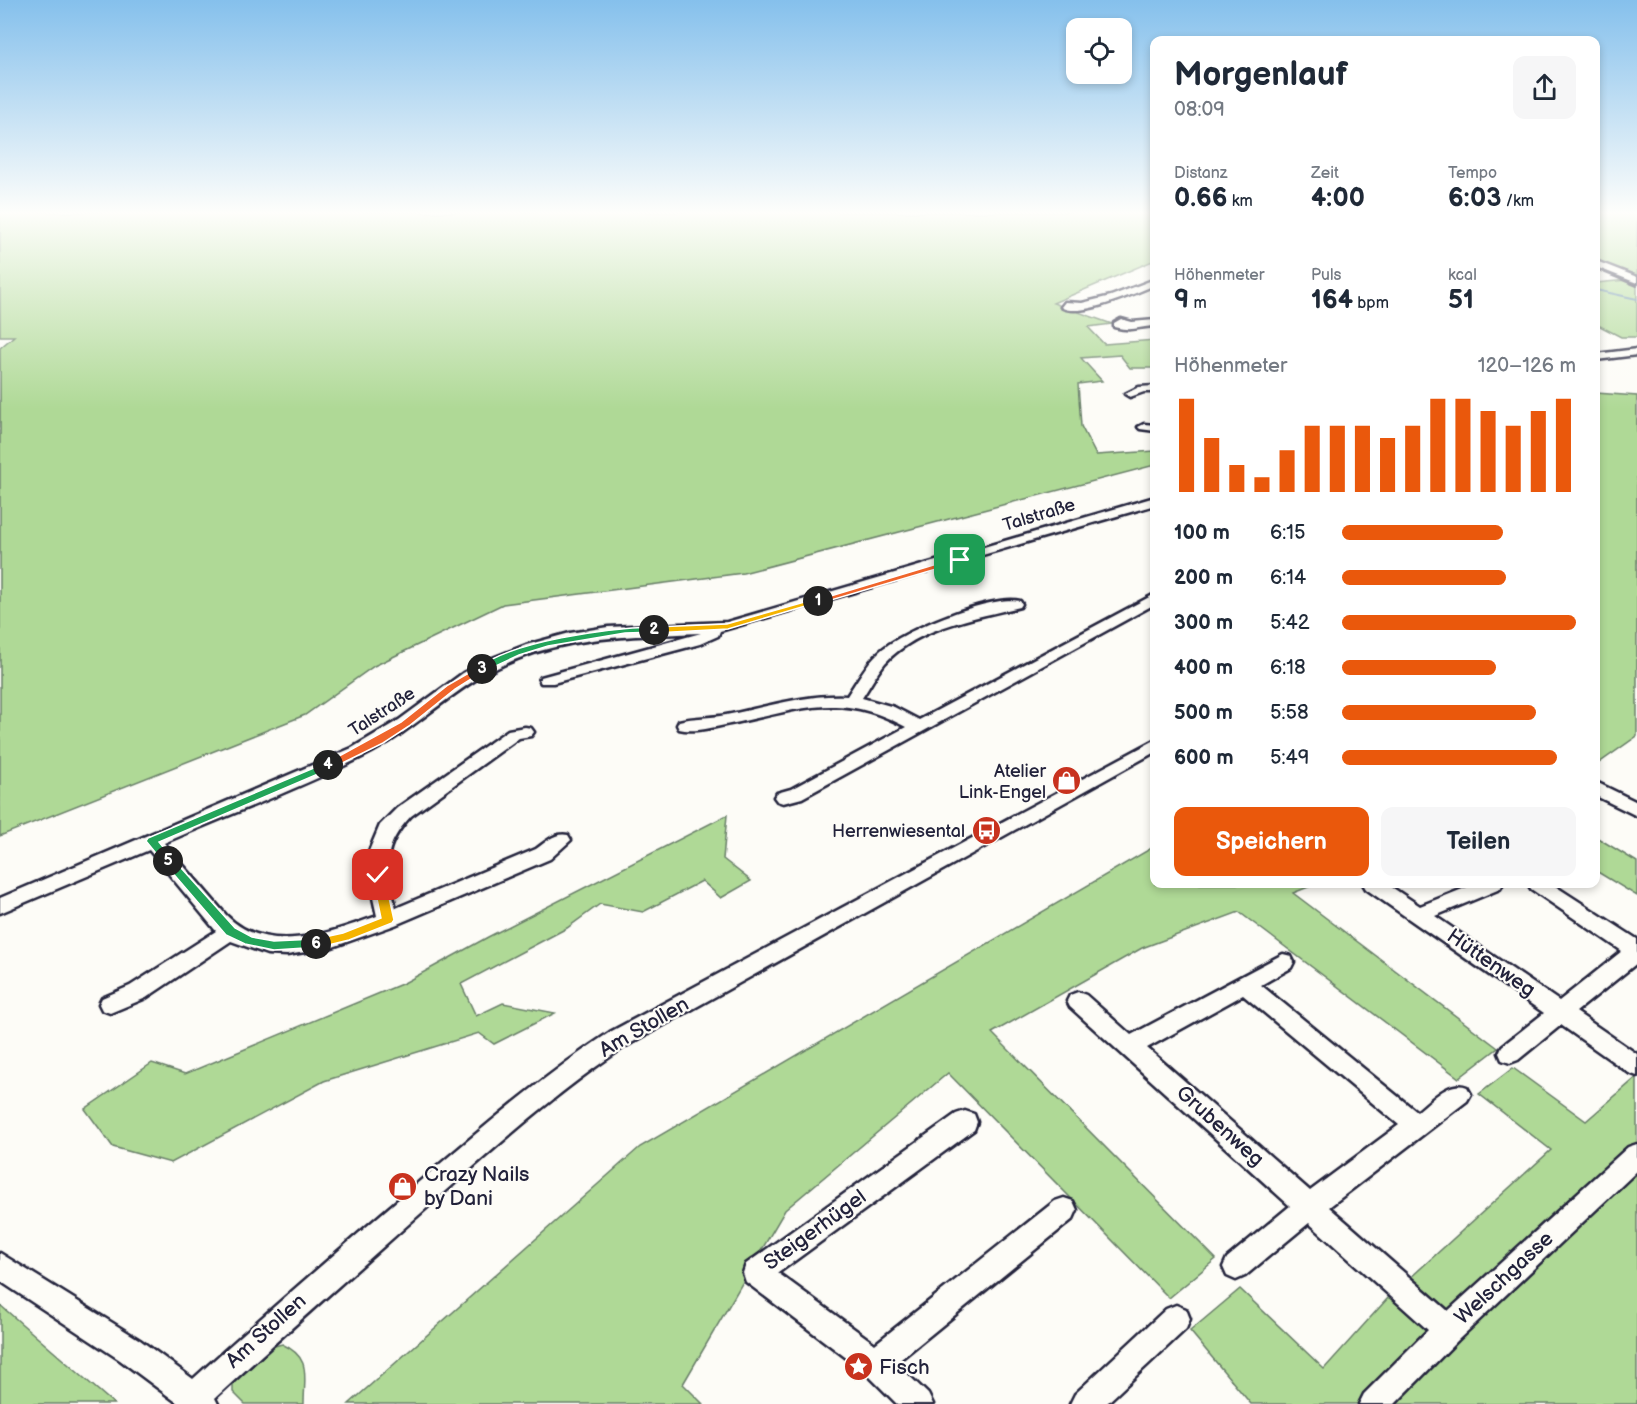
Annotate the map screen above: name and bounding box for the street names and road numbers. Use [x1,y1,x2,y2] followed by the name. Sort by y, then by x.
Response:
[1000,494,1078,536] street label: Talstraße
[345,683,419,741] street label: Talstraße
[1442,923,1540,1003] street label: Hüttenweg
[595,991,693,1063] street label: Am Stollen
[1171,1080,1269,1172] street label: Grubenweg
[759,1184,871,1276] street label: Steigerhügel
[1450,1226,1558,1330] street label: Welschgasse
[221,1288,311,1374] street label: Am Stollen

